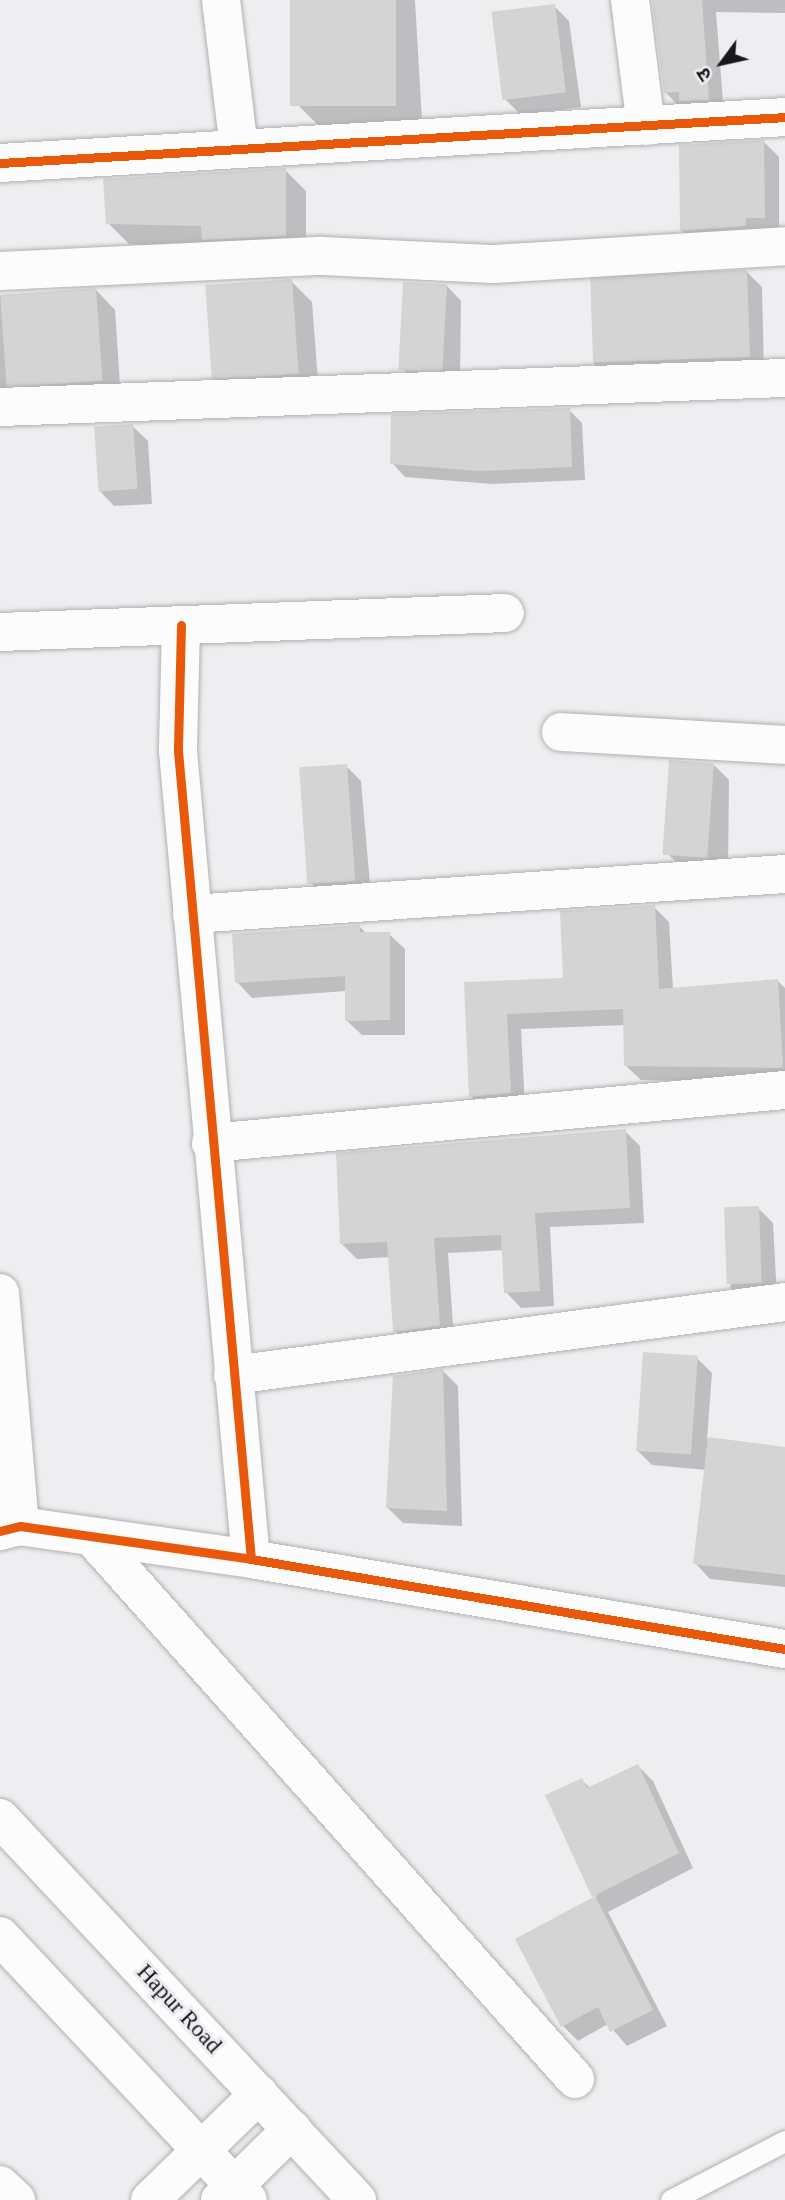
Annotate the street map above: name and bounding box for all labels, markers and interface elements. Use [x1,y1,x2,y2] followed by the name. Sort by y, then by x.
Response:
[687,28,757,98] north arrow
[692,64,716,85] text: उ
[131,1959,227,2059] street label: Hapur Road

